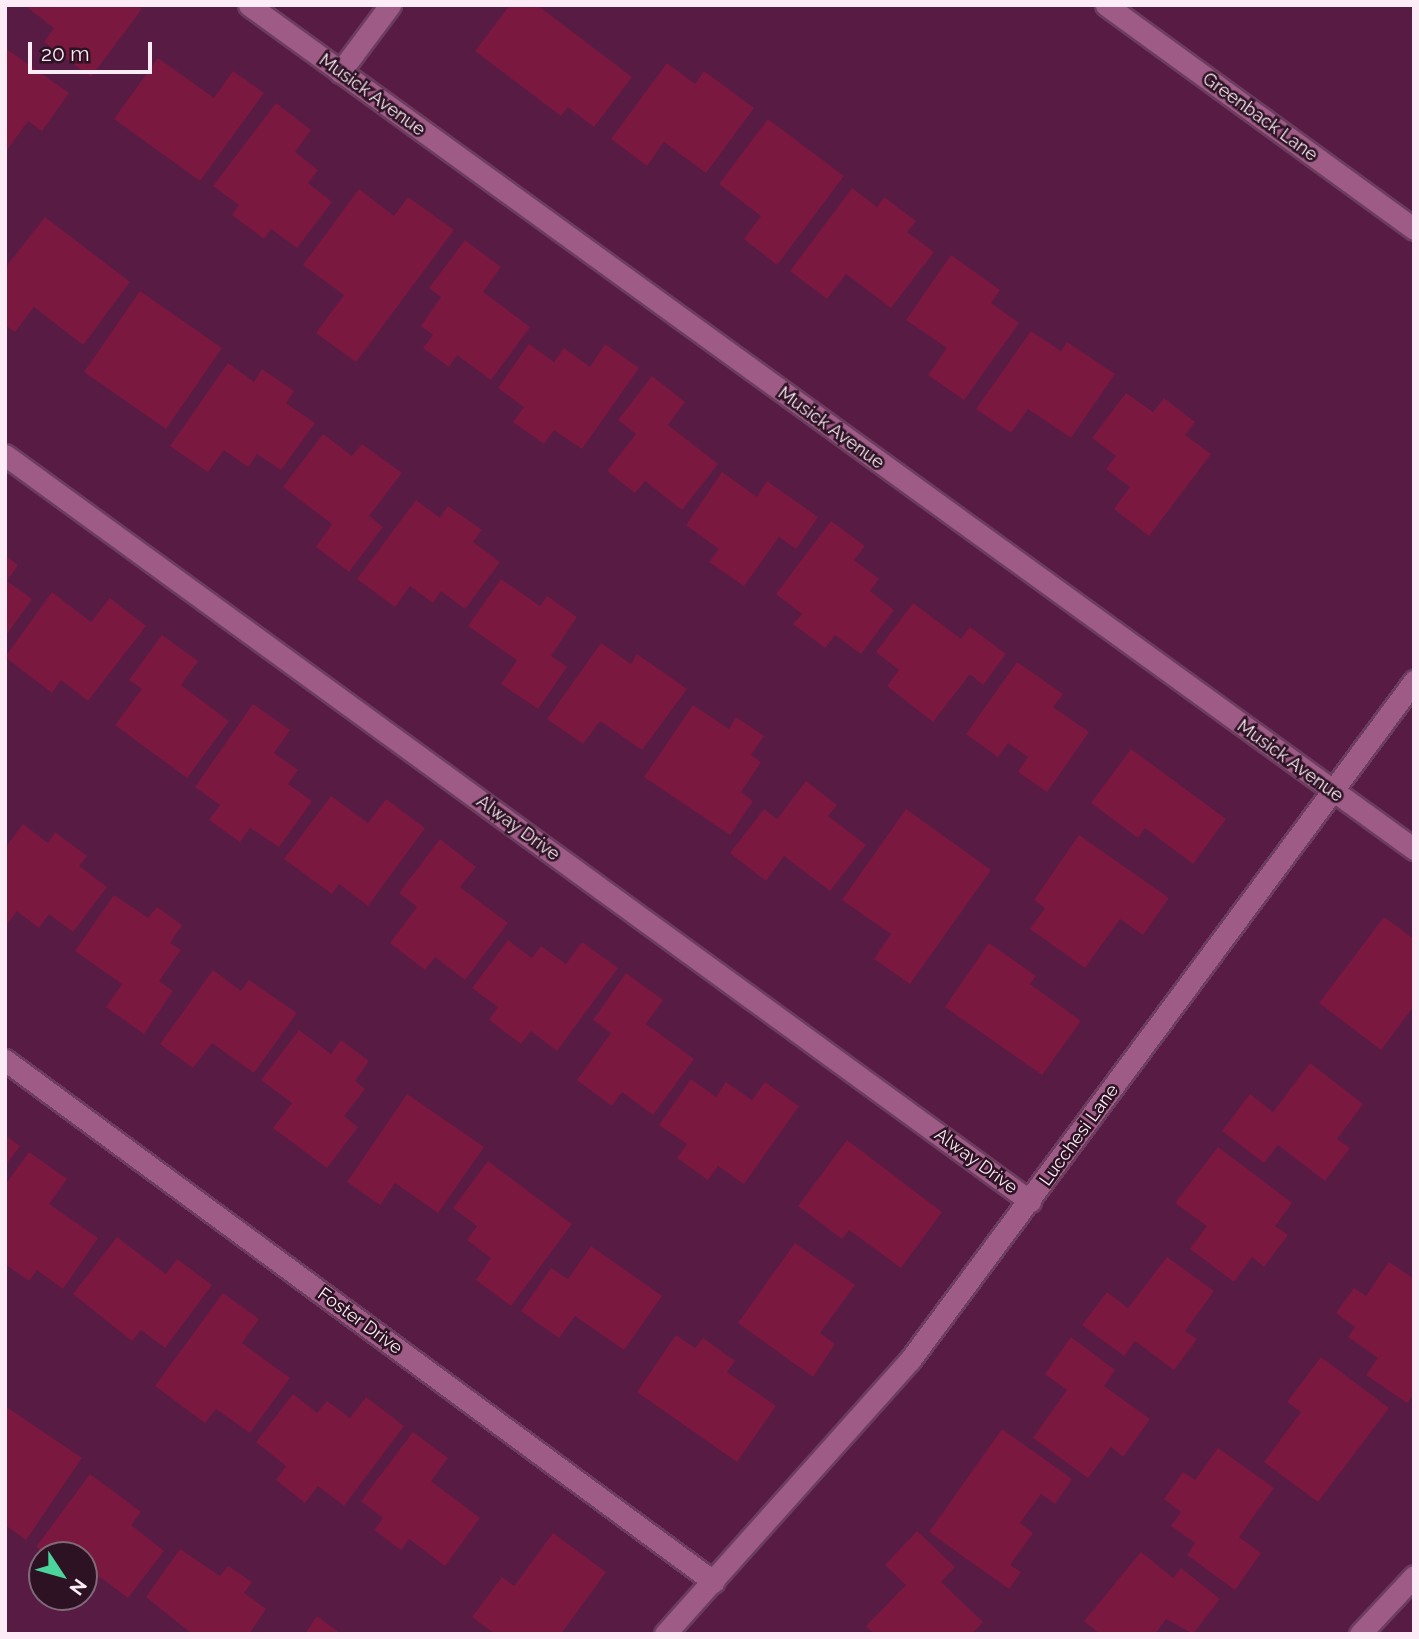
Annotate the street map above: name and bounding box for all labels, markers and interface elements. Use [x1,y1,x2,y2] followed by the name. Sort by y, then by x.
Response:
[32,28,156,72] scale bar
[41,41,89,66] text: 20 m
[315,49,429,141] street label: Musick Avenue
[1198,68,1322,166] street label: Greenback Lane
[774,382,888,474] street label: Musick Avenue
[1233,715,1347,807] street label: Musick Avenue
[472,790,564,866] street label: Alway Drive
[1035,1080,1123,1190] street label: Lucchesi Lane
[930,1123,1022,1199] street label: Alway Drive
[313,1283,407,1359] street label: Foster Drive
[28,1541,98,1611] north arrow
[65,1575,92,1599] text: N

